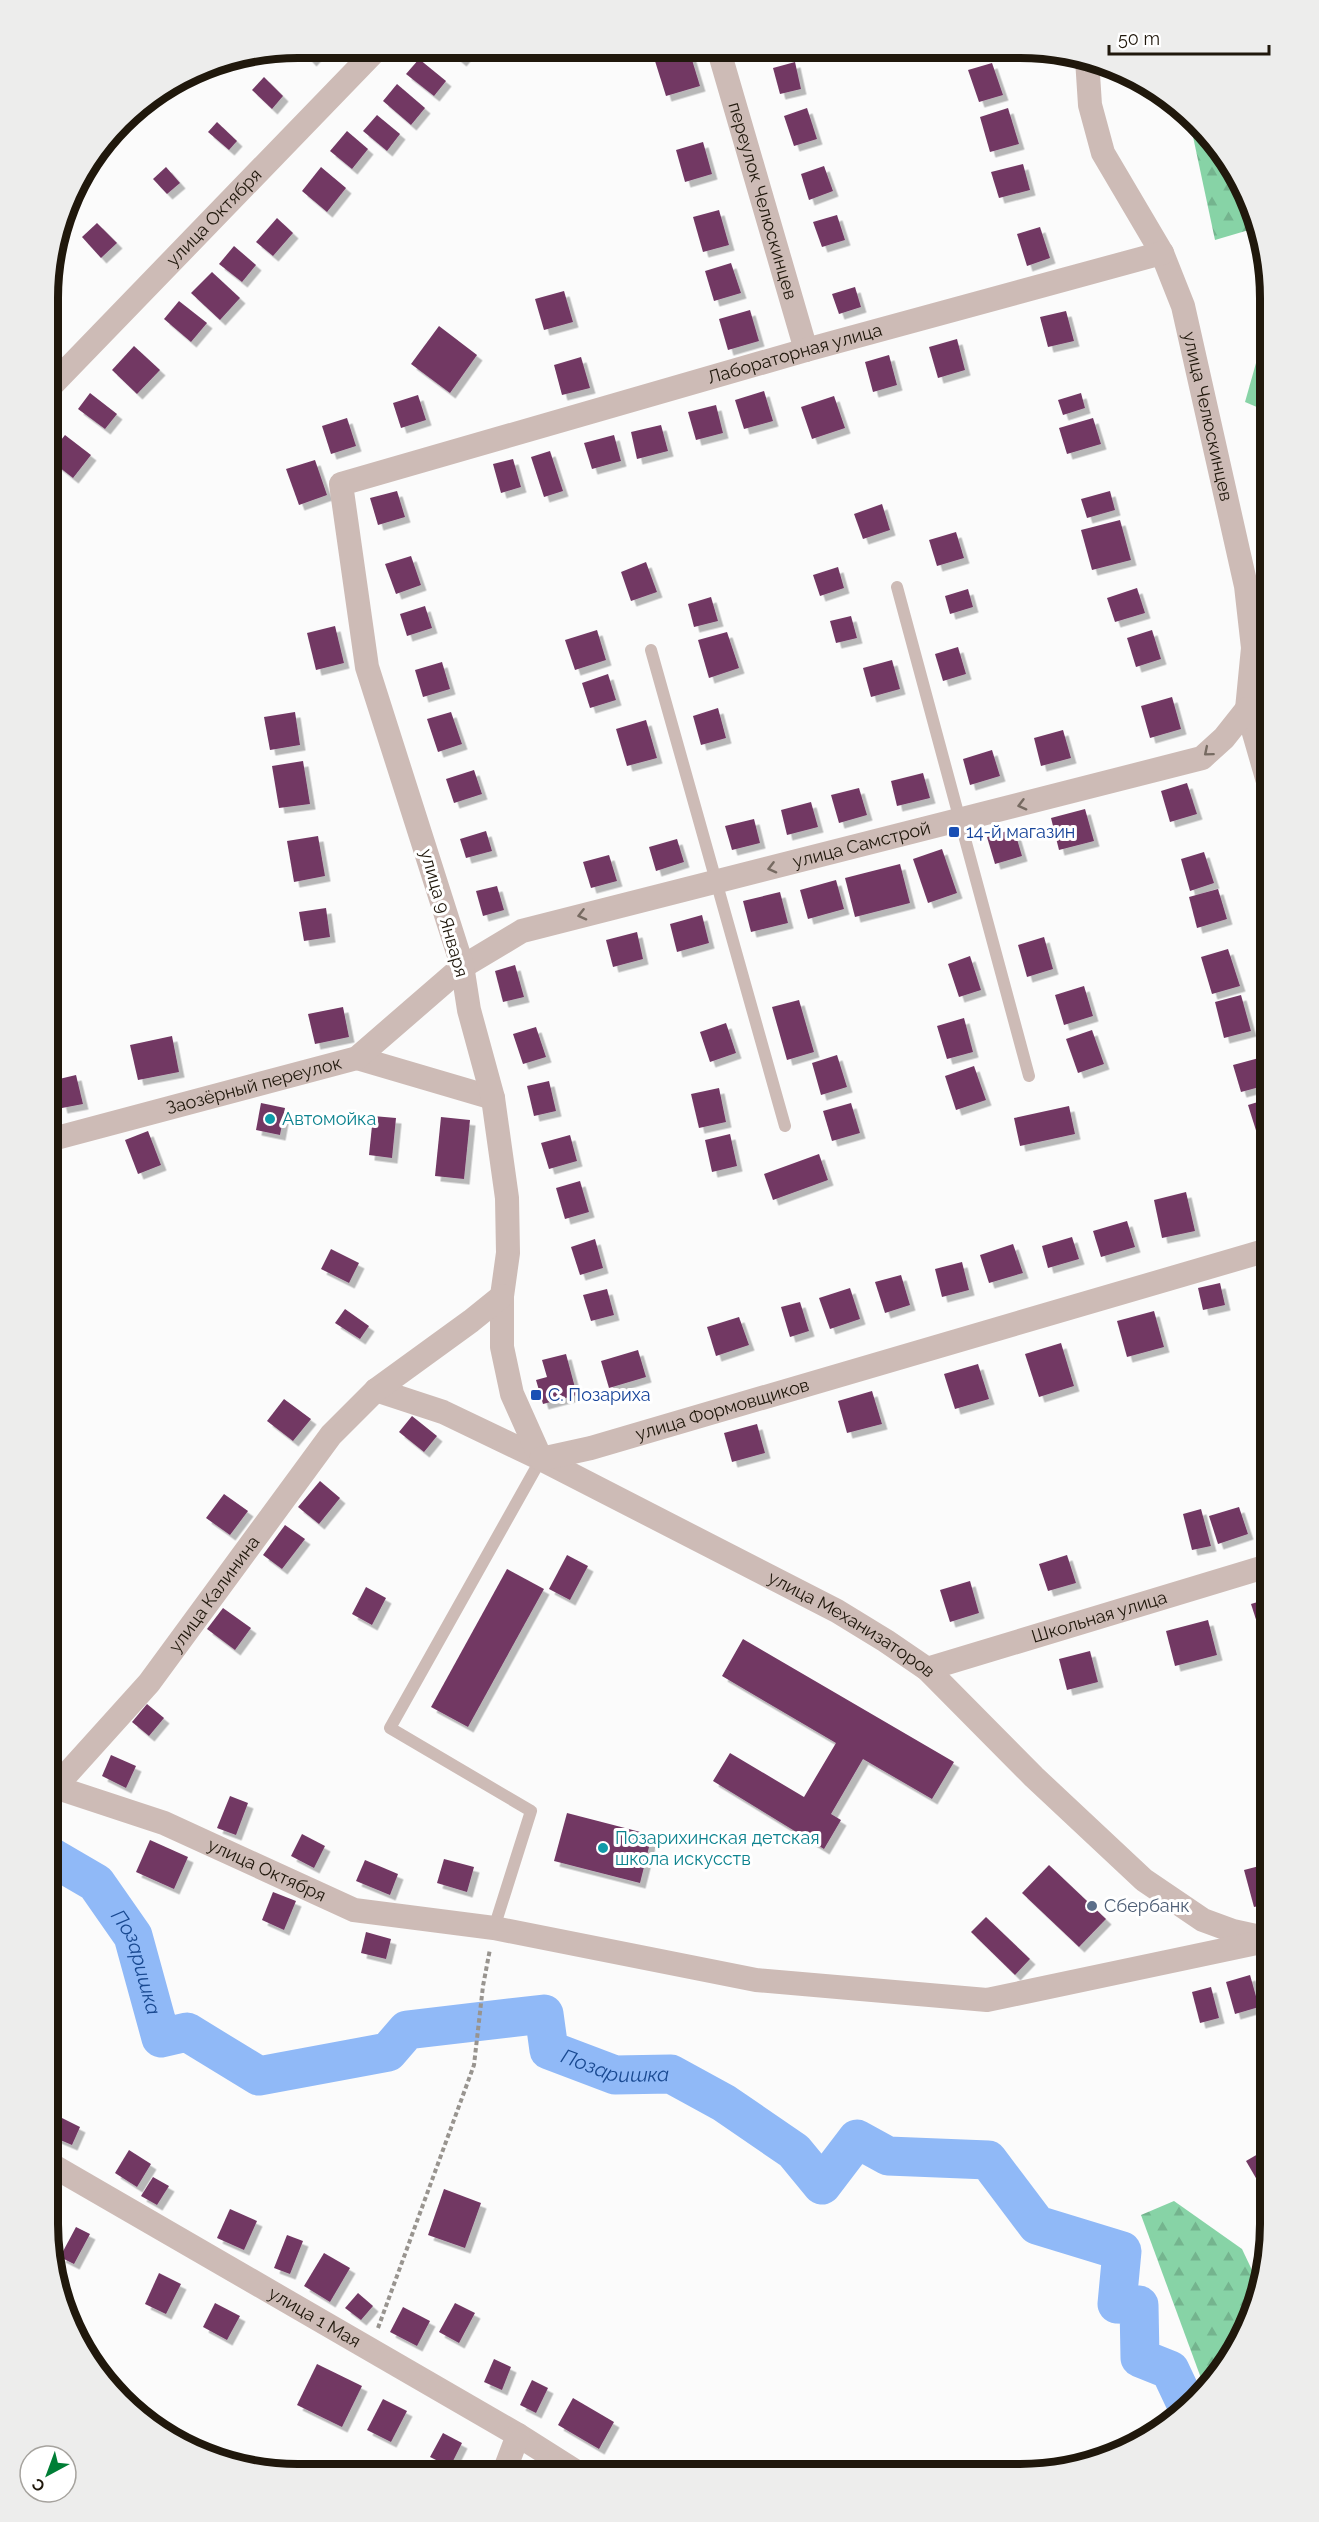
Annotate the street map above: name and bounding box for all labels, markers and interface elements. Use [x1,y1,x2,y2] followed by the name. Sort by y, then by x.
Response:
[1109,18,1270,56] scale bar
[1118,28,1160,49] text: 50 m
[724,100,802,302] street label: переулок Челюскинцев
[162,164,266,270] street label: улица Октября
[705,319,884,388] street label: Лабораторная улица
[1179,329,1238,503] street label: улица Челюскинцев
[1204,745,1215,756] one-way arrow
[1017,798,1027,811] one-way arrow
[790,817,933,872] street label: улица Самстрой
[966,821,1075,842] place label: 14-й магазин
[947,825,961,839] marker: 14-й магазин
[416,846,473,979] street label: улица 9 Января
[767,861,777,874] one-way arrow
[578,908,588,920] one-way arrow
[164,1052,344,1118] street label: Заозёрный переулок
[282,1108,376,1129] place label: Автомойка
[263,1112,277,1126] marker: Автомойка
[633,1374,811,1444] street label: улица Формовщиков
[548,1384,651,1405] place label: С. Позариха
[529,1388,543,1402] marker: С. Позариха
[164,1532,263,1656] street label: улица Калинина
[765,1566,940,1681] street label: улица Механизаторов
[1029,1586,1169,1647] street label: Школьная улица
[615,1827,820,1869] place label: Позарихинская детская школа искусств
[205,1833,329,1906] street label: улица Октября
[596,1841,610,1855] marker: Позарихинская детская школа искусств
[1104,1895,1190,1916] place label: Сбербанк
[1085,1899,1099,1913] marker: Сбербанк
[106,1905,166,2017] water label: Позаришка
[558,2044,669,2087] water label: Позаришка
[265,2282,365,2352] street label: улица 1 Мая
[18,2444,78,2504] north arrow
[28,2474,49,2496] text: С

